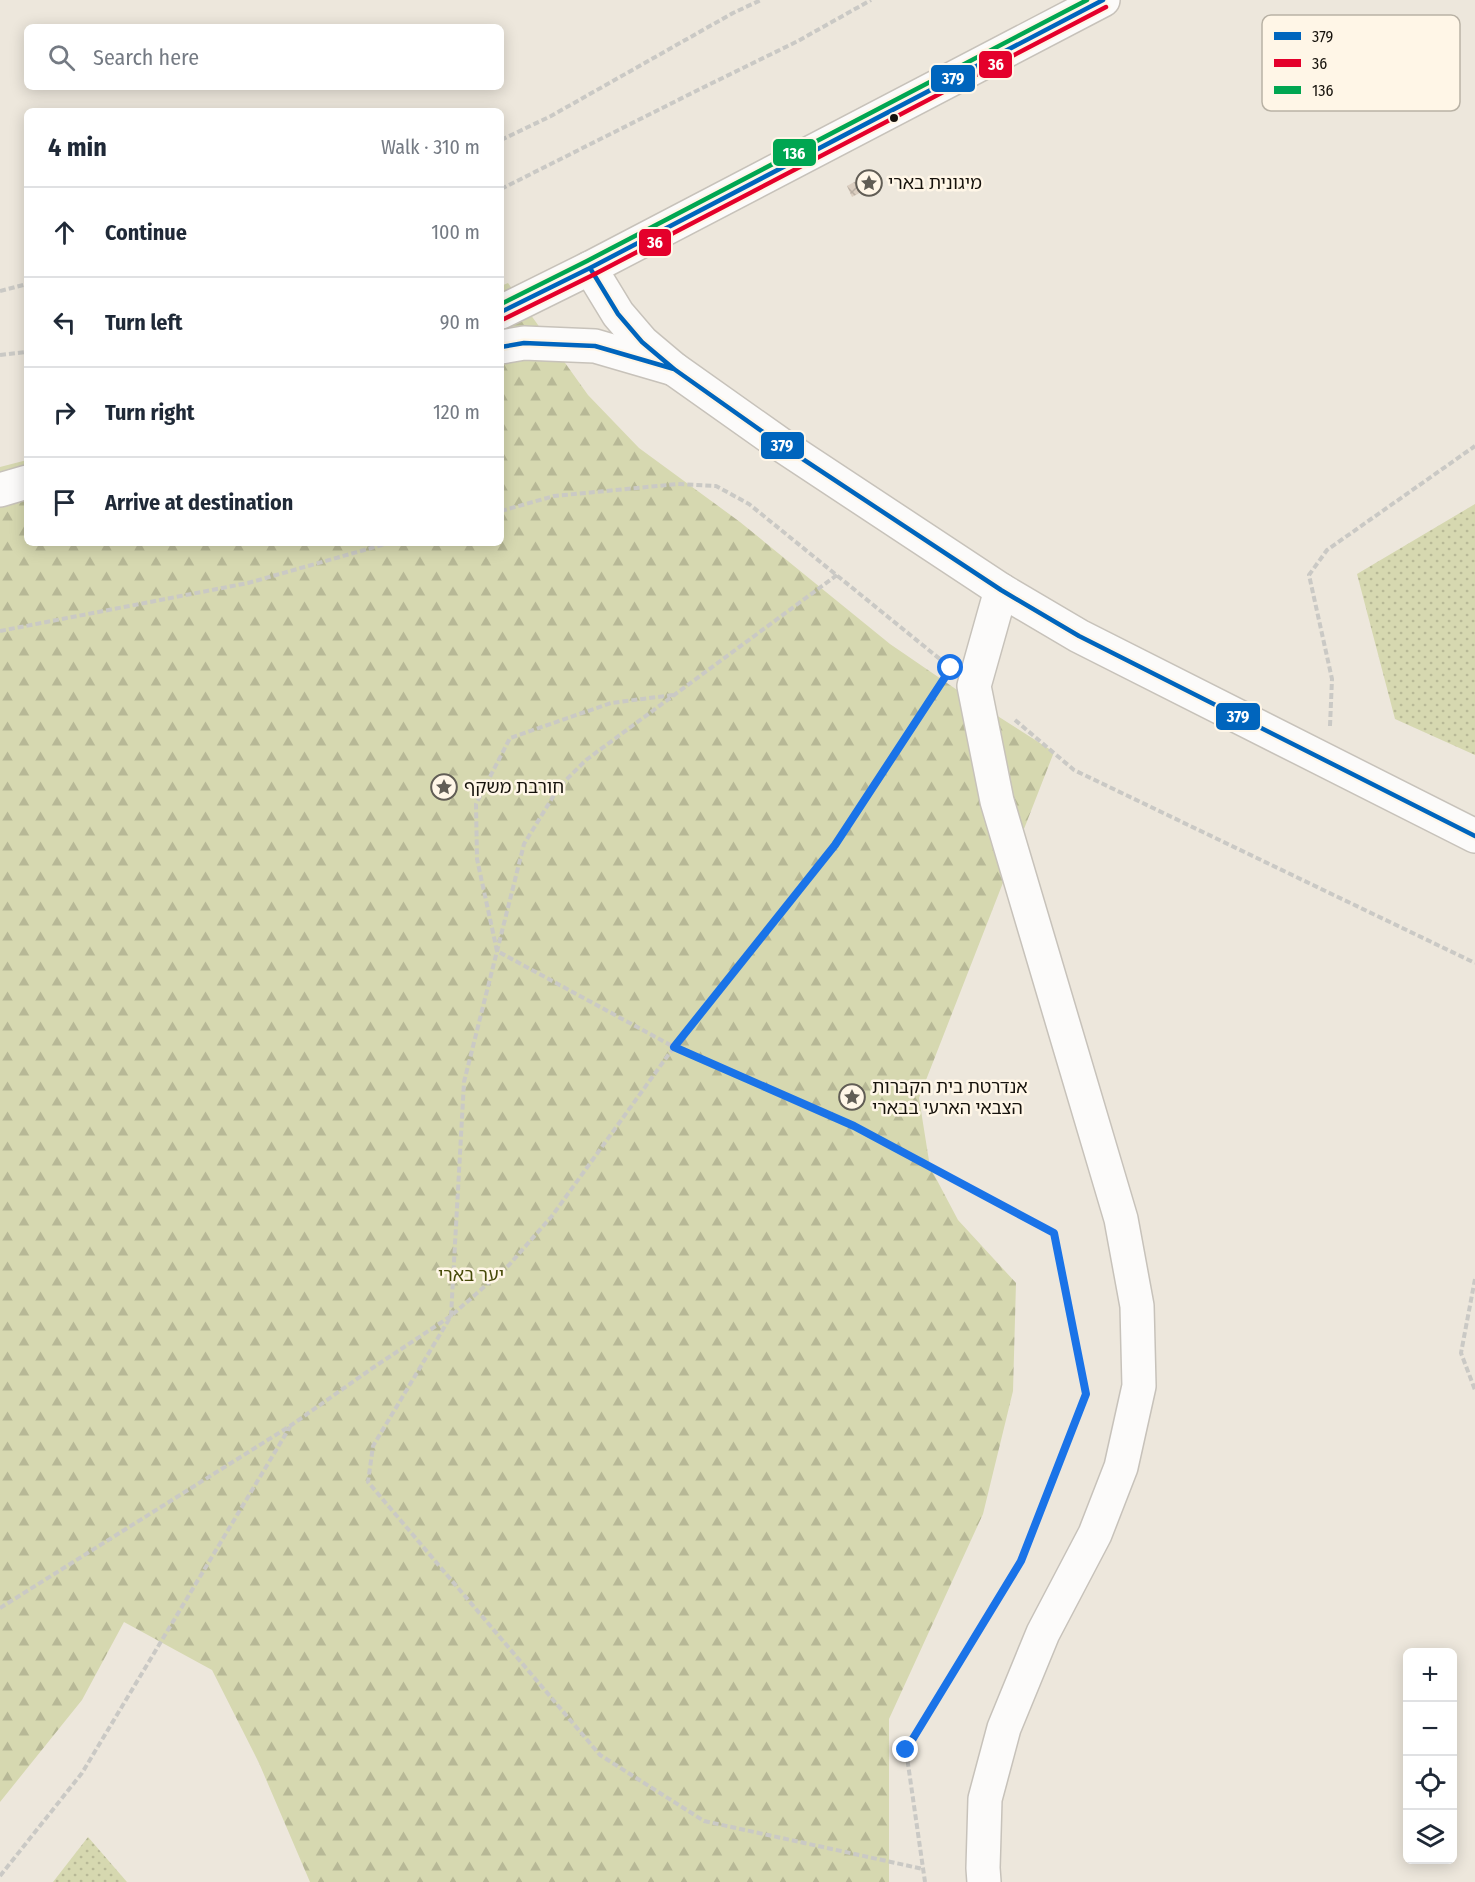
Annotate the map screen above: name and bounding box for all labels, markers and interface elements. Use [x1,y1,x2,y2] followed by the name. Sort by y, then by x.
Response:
[1262,15,1460,111] legend
[24,24,504,90] search box
[1312,27,1333,46] text: 379
[45,41,78,74] icon: search
[93,44,199,71] text: Search here
[978,50,1013,79] line badge: 36
[1312,54,1327,73] text: 36
[987,55,1004,74] text: 36
[930,64,976,93] line badge: 379
[941,69,964,88] text: 379
[1312,81,1333,100] text: 136
[888,112,900,124] unlabelled marker
[48,132,107,163] text: 4 min
[381,135,480,159] text: Walk · 310 m
[772,138,817,167] line badge: 136
[783,144,805,163] text: 136
[854,168,884,198] place icon: מיגונית בארי
[888,172,982,194] place label: מיגונית בארי
[48,216,81,249] icon: ahead
[105,219,187,246] text: Continue
[431,220,480,244] text: 100 m
[638,228,672,257] line badge: 36
[646,233,663,252] text: 36
[48,306,81,339] icon: left
[105,309,183,336] text: Turn left
[440,310,480,334] text: 90 m
[48,396,81,429] icon: right
[105,399,194,426] text: Turn right
[433,400,480,424] text: 120 m
[760,431,805,460] line badge: 379
[770,436,793,455] text: 379
[48,486,81,519] icon: arrive
[105,489,293,516] text: Arrive at destination
[937,654,963,680] route start
[1215,702,1261,731] line badge: 379
[1226,707,1249,726] text: 379
[429,772,459,802] place icon: חורבת משקף
[464,776,564,798] place label: חורבת משקף
[872,1076,1028,1119] place label: אנדרטת בית הקברות הצבאי הארעי בבארי
[837,1082,867,1112] place icon: אנדרטת בית הקברות הצבאי הארעי בבארי
[438,1264,504,1286] park label: יער בארי
[1403,1648,1457,1864] map controls
[1403,1648,1457,1702] button: +
[1403,1702,1457,1756] button: −
[892,1736,918,1762] route end
[1403,1756,1457,1810] button: locate
[1403,1810,1457,1864] button: layers

